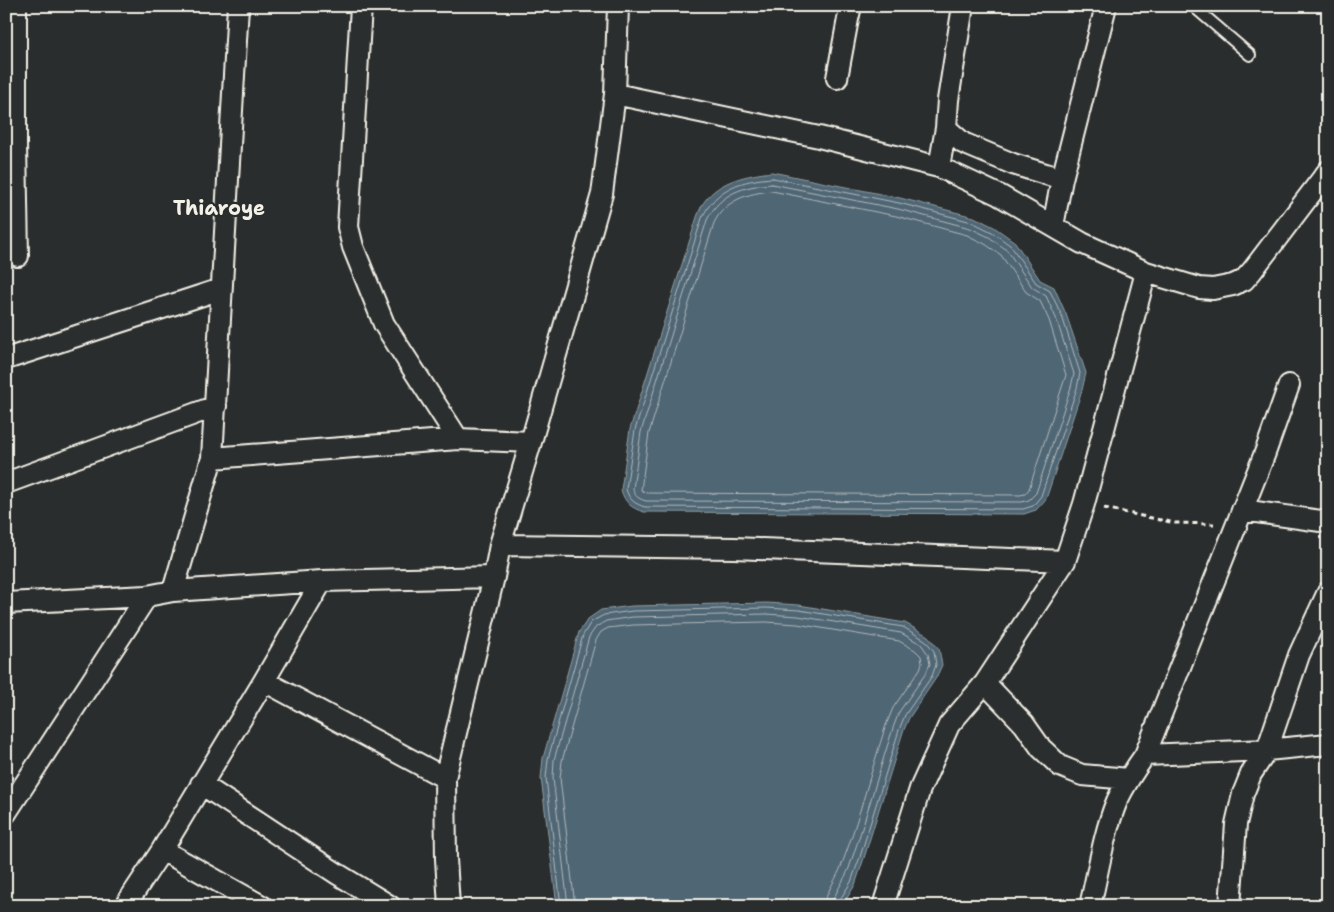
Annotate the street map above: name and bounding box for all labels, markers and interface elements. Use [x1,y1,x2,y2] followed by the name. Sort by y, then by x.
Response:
[173,195,265,221] district label: Thiaroye

